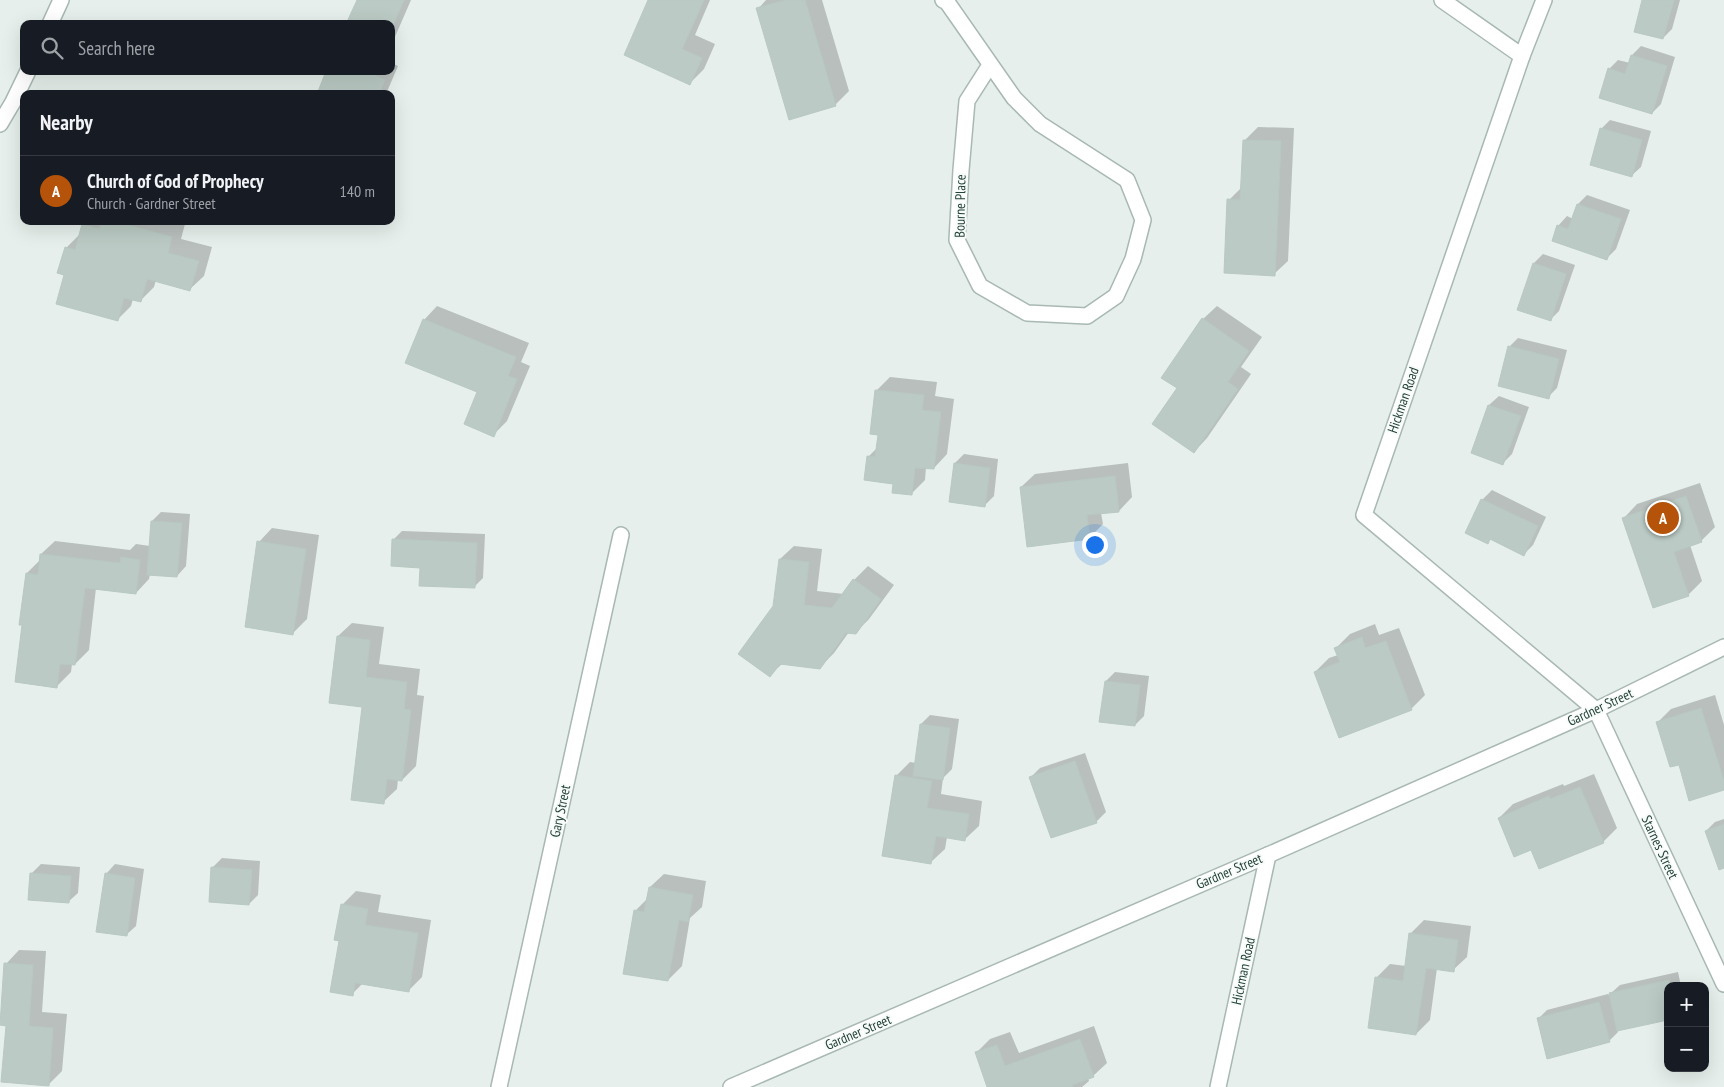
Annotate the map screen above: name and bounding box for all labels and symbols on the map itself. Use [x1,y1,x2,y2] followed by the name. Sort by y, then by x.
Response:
[950,174,970,238] street label: Bourne Place
[1383,365,1423,435] street label: Hickman Road
[1647,499,1679,537] pin: A
[1082,532,1108,558] your location
[1564,684,1636,730] street label: Gardner Street
[546,783,574,839] street label: Gary Street
[1637,812,1683,882] street label: Starnes Street
[1193,849,1265,893] street label: Gardner Street
[1227,936,1259,1006] street label: Hickman Road
[822,1010,894,1054] street label: Gardner Street

